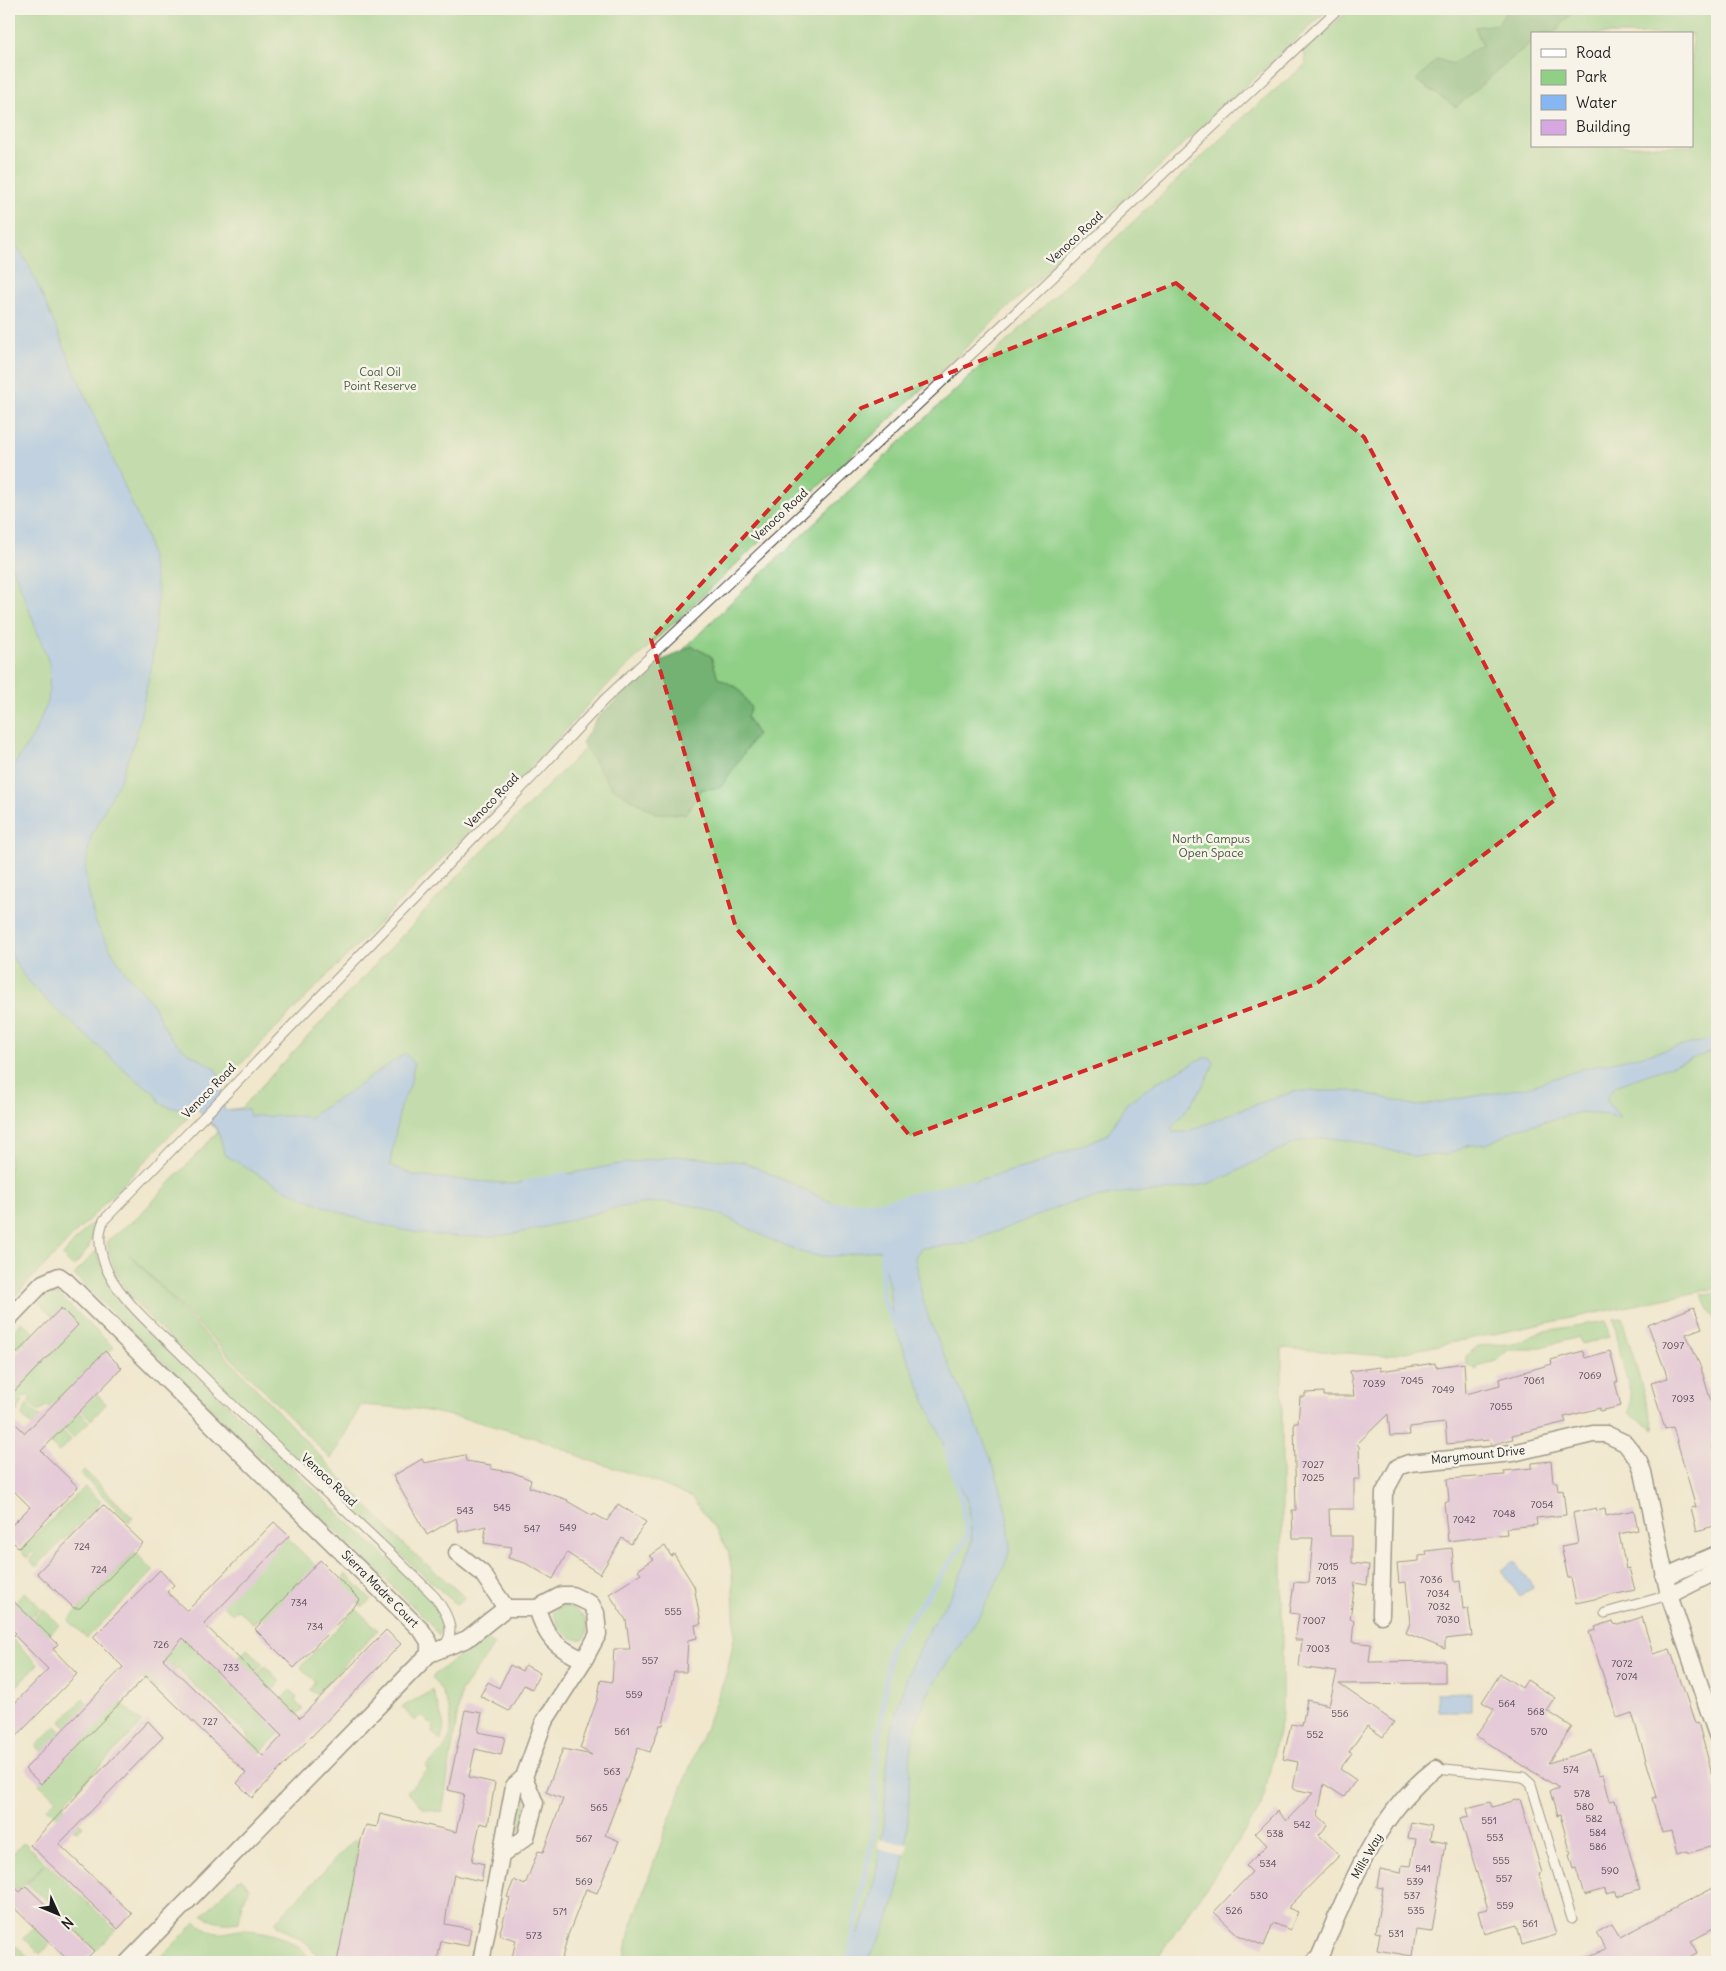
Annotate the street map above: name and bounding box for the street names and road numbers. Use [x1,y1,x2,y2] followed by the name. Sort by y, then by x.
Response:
[1044,208,1106,267] street label: Venoco Road
[749,485,811,544] street label: Venoco Road
[462,770,522,831] street label: Venoco Road
[179,1060,239,1121] street label: Venoco Road
[1430,1442,1526,1467] street label: Marymount Drive
[298,1450,360,1509] street label: Venoco Road
[339,1547,422,1630] street label: Sierra Madre Court
[1348,1830,1386,1881] street label: Mills Way

